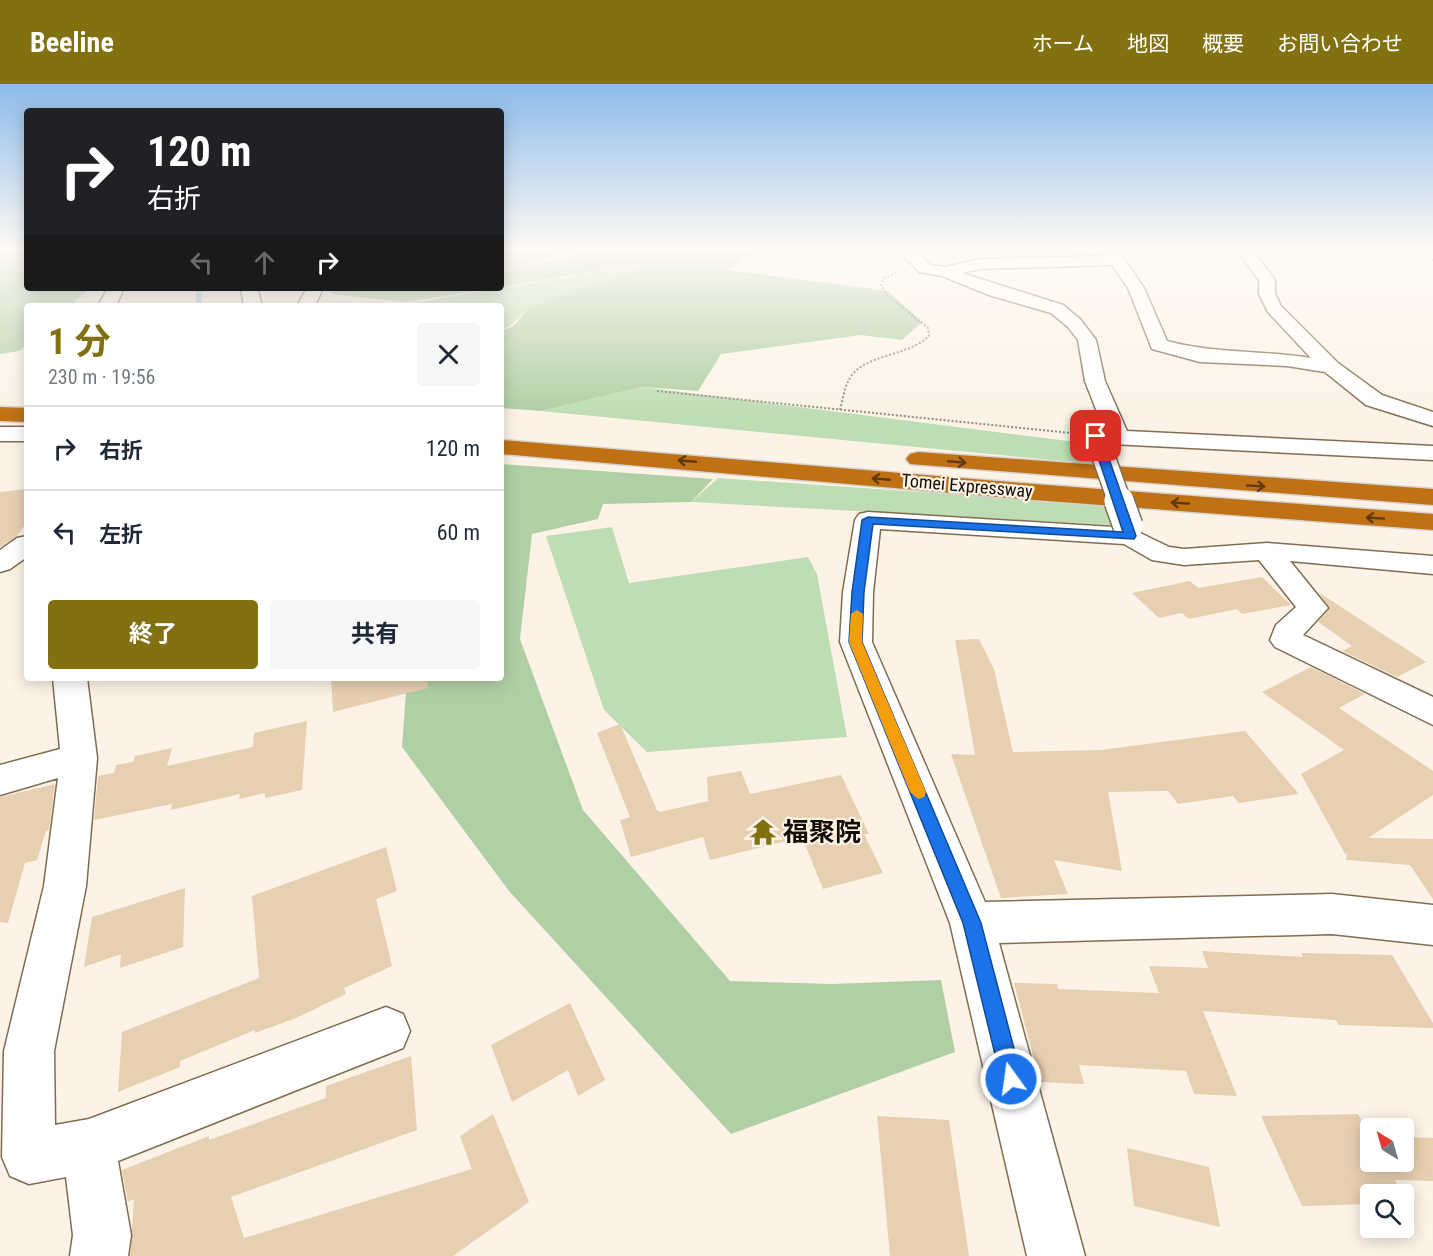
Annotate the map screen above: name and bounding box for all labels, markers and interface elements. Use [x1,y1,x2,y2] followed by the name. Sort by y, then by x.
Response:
[30,26,114,59] text: Beeline
[1032,32,1094,56] text: ホーム
[1127,32,1169,56] text: 地図
[1202,32,1244,56] text: 概要
[1277,32,1403,56] text: お問い合わせ
[147,127,252,176] text: 120 m
[48,132,126,210] icon: right
[147,183,201,215] text: 右折
[185,246,218,279] icon: left
[248,246,281,279] icon: ahead
[311,246,344,279] icon: right
[48,321,111,363] text: 1 分
[417,323,480,386] button: close
[48,365,155,389] text: 230 m · 19:56
[1070,410,1121,461] pin
[1079,419,1112,452] icon: arrive
[48,432,81,465] icon: right
[426,436,480,461] text: 120 m
[99,438,143,463] text: 右折
[677,455,697,466] one-way arrow
[946,457,966,468] one-way arrow
[901,469,1034,502] street label: Tomei Expressway
[872,473,892,484] one-way arrow
[1246,480,1265,491] one-way arrow
[1171,497,1191,508] one-way arrow
[1365,512,1385,523] one-way arrow
[48,516,81,549] icon: left
[437,520,480,545] text: 60 m
[99,522,143,547] text: 左折
[48,600,258,669] button: 終了
[270,600,480,669] button: 共有
[748,817,778,847] temple icon: 福聚院
[783,817,861,847] place label: 福聚院
[979,1047,1043,1111] position arrow
[1360,1118,1414,1172] north arrow
[1360,1118,1414,1238] map controls
[1360,1184,1414,1238] button: search

